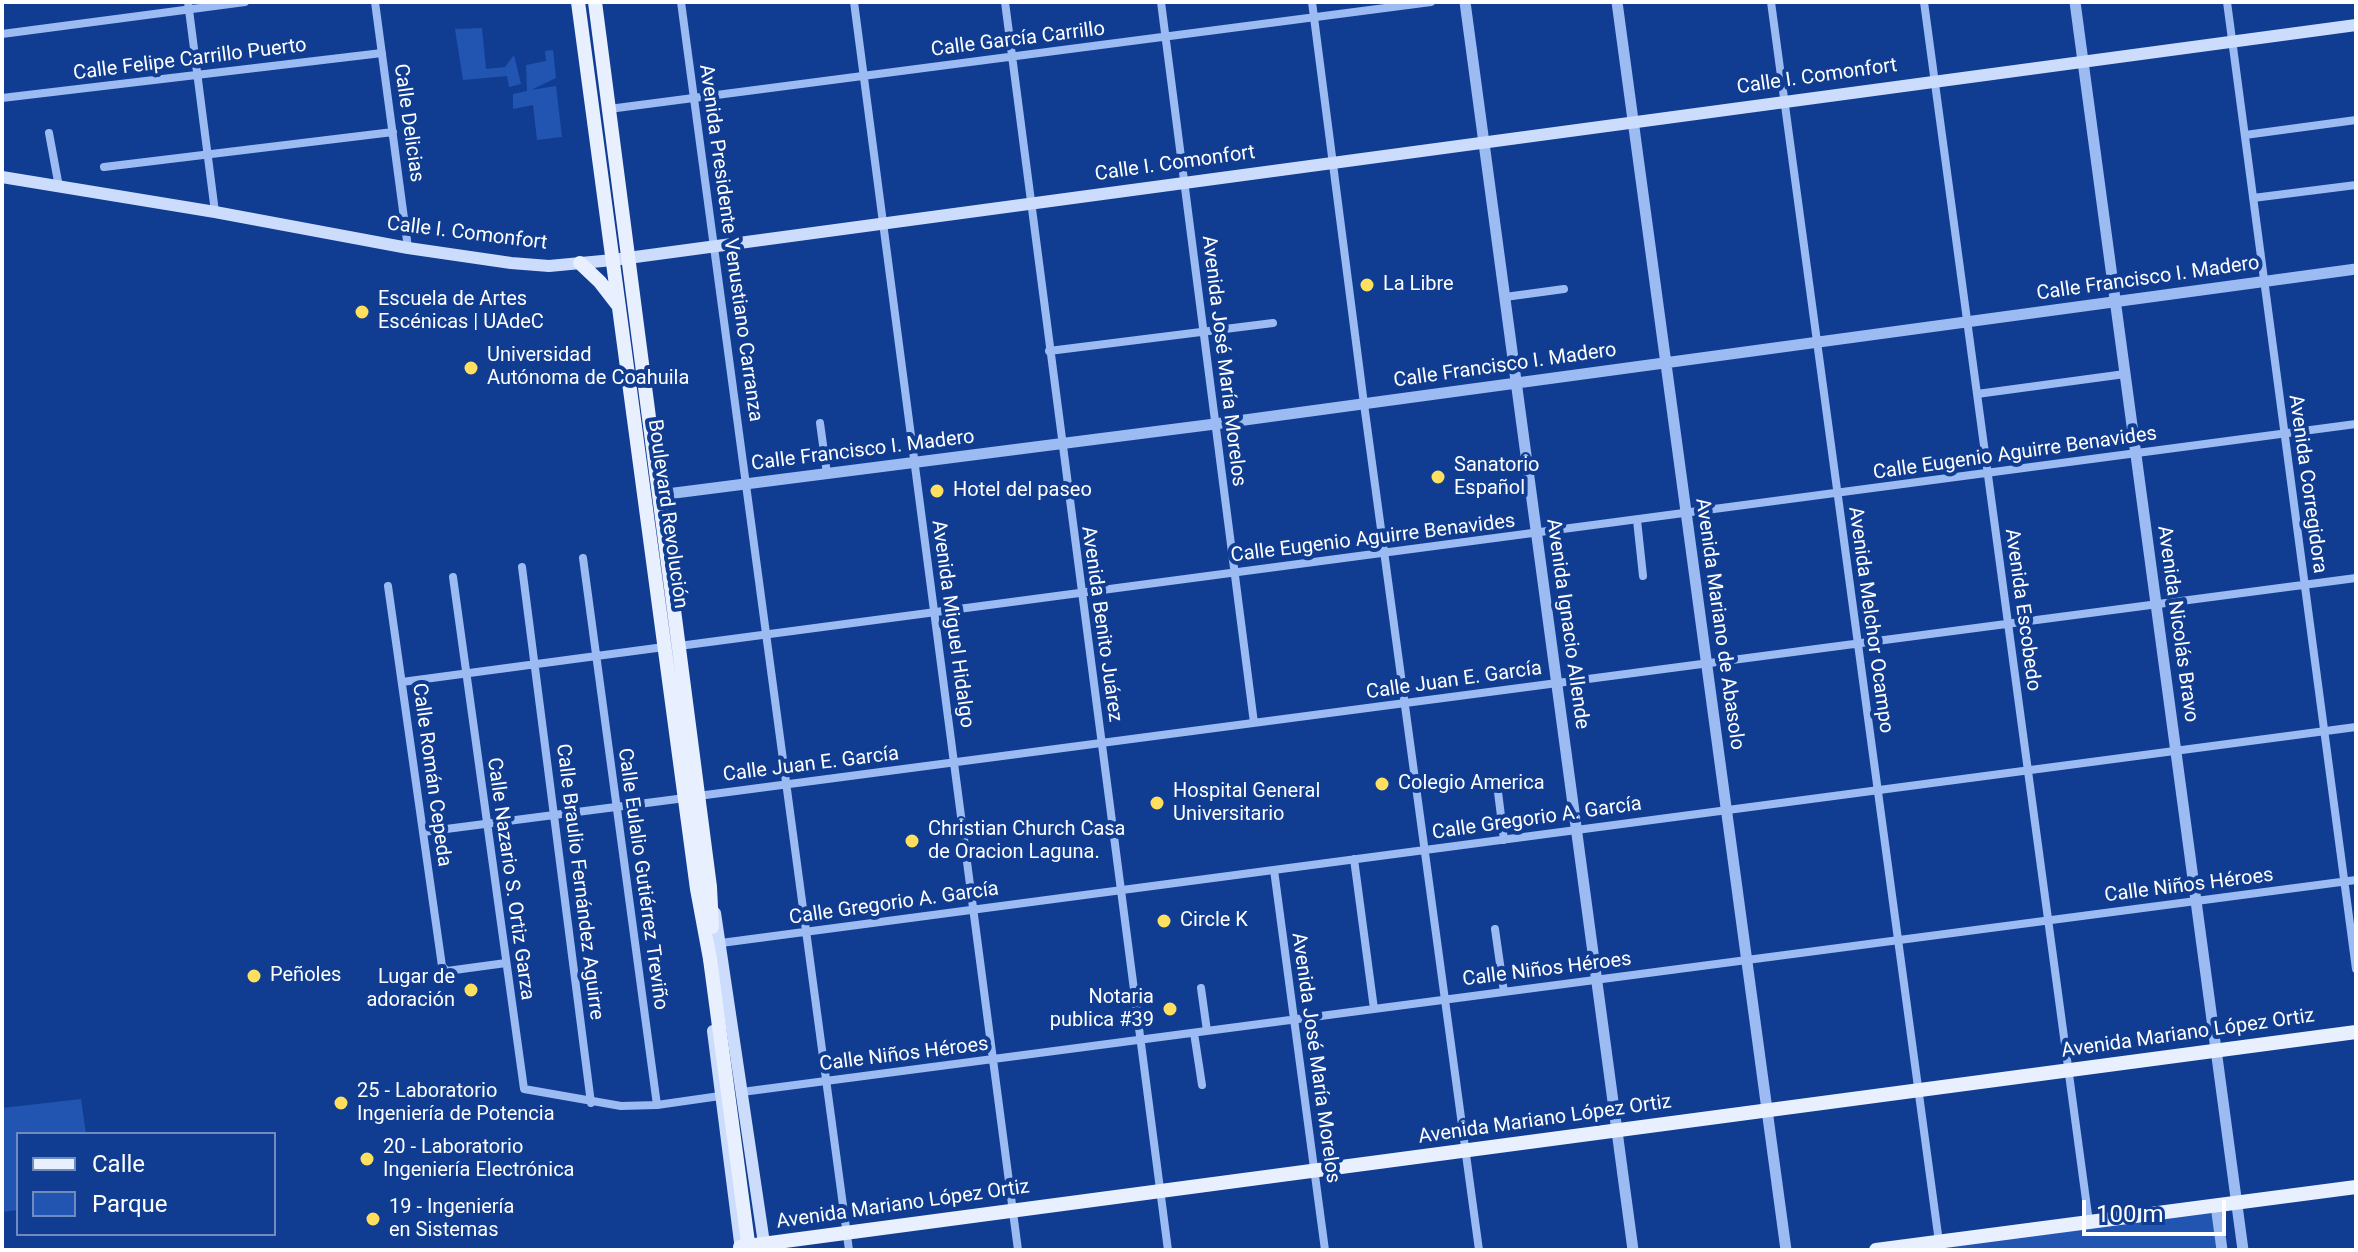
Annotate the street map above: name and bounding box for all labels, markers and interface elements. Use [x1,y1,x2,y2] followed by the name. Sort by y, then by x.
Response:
[930,17,1106,63] street label: Calle García Carrillo
[72,34,308,86] street label: Calle Felipe Carrillo Puerto
[1735,54,1899,100] street label: Calle I. Comonfort
[388,62,428,184] street label: Calle Delicias
[693,63,767,423] street label: Avenida Presidente Venustiano Carranza
[1093,141,1257,187] street label: Calle I. Comonfort
[385,212,549,256] street label: Calle I. Comonfort
[1196,234,1250,488] street label: Avenida José María Morelos
[2035,251,2261,307] street label: Calle Francisco I. Madero
[1383,273,1454,297] place label: La Libre
[1358,276,1376,294] marker: La Libre
[378,288,544,335] place label: Escuela de Artes Escénicas | UAdeC
[353,303,371,321] marker: Escuela de Artes Escénicas | UAdeC
[1392,338,1618,394] street label: Calle Francisco I. Madero
[487,344,689,391] place label: Universidad Autónoma de Coahuila
[462,359,480,377] marker: Universidad Autónoma de Coahuila
[2283,393,2331,575] street label: Avenida Corregidora
[642,418,692,610] street label: Boulevard Revolución
[1872,422,2158,486] street label: Calle Eugenio Aguirre Benavides
[750,425,976,477] street label: Calle Francisco I. Madero
[1454,454,1539,501] place label: Sanatorio Español
[1429,468,1447,486] marker: Sanatorio Español
[953,479,1092,503] place label: Hotel del paseo
[928,482,946,500] marker: Hotel del paseo
[1689,497,1749,751] street label: Avenida Mariano de Abasolo
[1842,505,1898,735] street label: Avenida Melchor Ocampo
[1229,510,1517,568] street label: Calle Eugenio Aguirre Benavides
[1540,517,1594,731] street label: Avenida Ignacio Allende
[926,519,978,729] street label: Avenida Miguel Hidalgo
[2151,524,2203,724] street label: Avenida Nicolás Bravo
[1075,525,1127,723] street label: Avenida Benito Juárez
[1999,527,2045,693] street label: Avenida Escobedo
[1365,657,1543,705] street label: Calle Juan E. García
[406,682,456,868] street label: Calle Román Cepeda
[722,742,900,788] street label: Calle Juan E. García
[550,743,608,1021] street label: Calle Braulio Fernández Aguirre
[612,747,672,1011] street label: Calle Eulalio Gutiérrez Treviño
[481,756,539,1002] street label: Calle Nazario S. Ortiz Garza
[1398,772,1545,796] place label: Colegio America
[1373,775,1391,793] marker: Colegio America
[1173,780,1320,827] place label: Hospital General Universitario
[1431,792,1643,846] street label: Calle Gregorio A. García
[1148,794,1166,812] marker: Hospital General Universitario
[928,818,1125,865] place label: Christian Church Casa de Oracion Laguna.
[903,832,921,850] marker: Christian Church Casa de Oracion Laguna.
[2103,864,2275,908] street label: Calle Niños Héroes
[788,877,1000,931] street label: Calle Gregorio A. García
[1180,909,1248,933] place label: Circle K
[1155,912,1173,930] marker: Circle K
[1286,931,1344,1185] street label: Avenida José María Morelos
[1461,948,1633,992] street label: Calle Niños Héroes
[270,964,341,988] place label: Peñoles
[366,966,455,1013] place label: Lugar de adoración
[245,967,263,985] marker: Peñoles
[462,981,480,999] marker: Lugar de adoración
[1050,986,1154,1033] place label: Notaria publica #39
[1161,1000,1179,1018] marker: Notaria publica #39
[2060,1004,2316,1064] street label: Avenida Mariano López Ortiz
[818,1033,990,1077] street label: Calle Niños Héroes
[357,1080,555,1127] place label: 25 - Laboratorio Ingeniería de Potencia
[1417,1090,1673,1150] street label: Avenida Mariano López Ortiz
[332,1094,350,1112] marker: 25 - Laboratorio Ingeniería de Potencia
[16,1132,276,1236] legend
[383,1136,574,1183] place label: 20 - Laboratorio Ingeniería Electrónica
[92,1150,145,1178] text: Calle
[358,1150,376,1168] marker: 20 - Laboratorio Ingeniería Electrónica
[775,1175,1031,1235] street label: Avenida Mariano López Ortiz
[2086,1184,2230,1234] scale bar
[92,1190,168,1218] text: Parque
[389,1196,514,1243] place label: 19 - Ingeniería en Sistemas
[2096,1200,2163,1228] text: 100 m
[364,1210,382,1228] marker: 19 - Ingeniería en Sistemas

